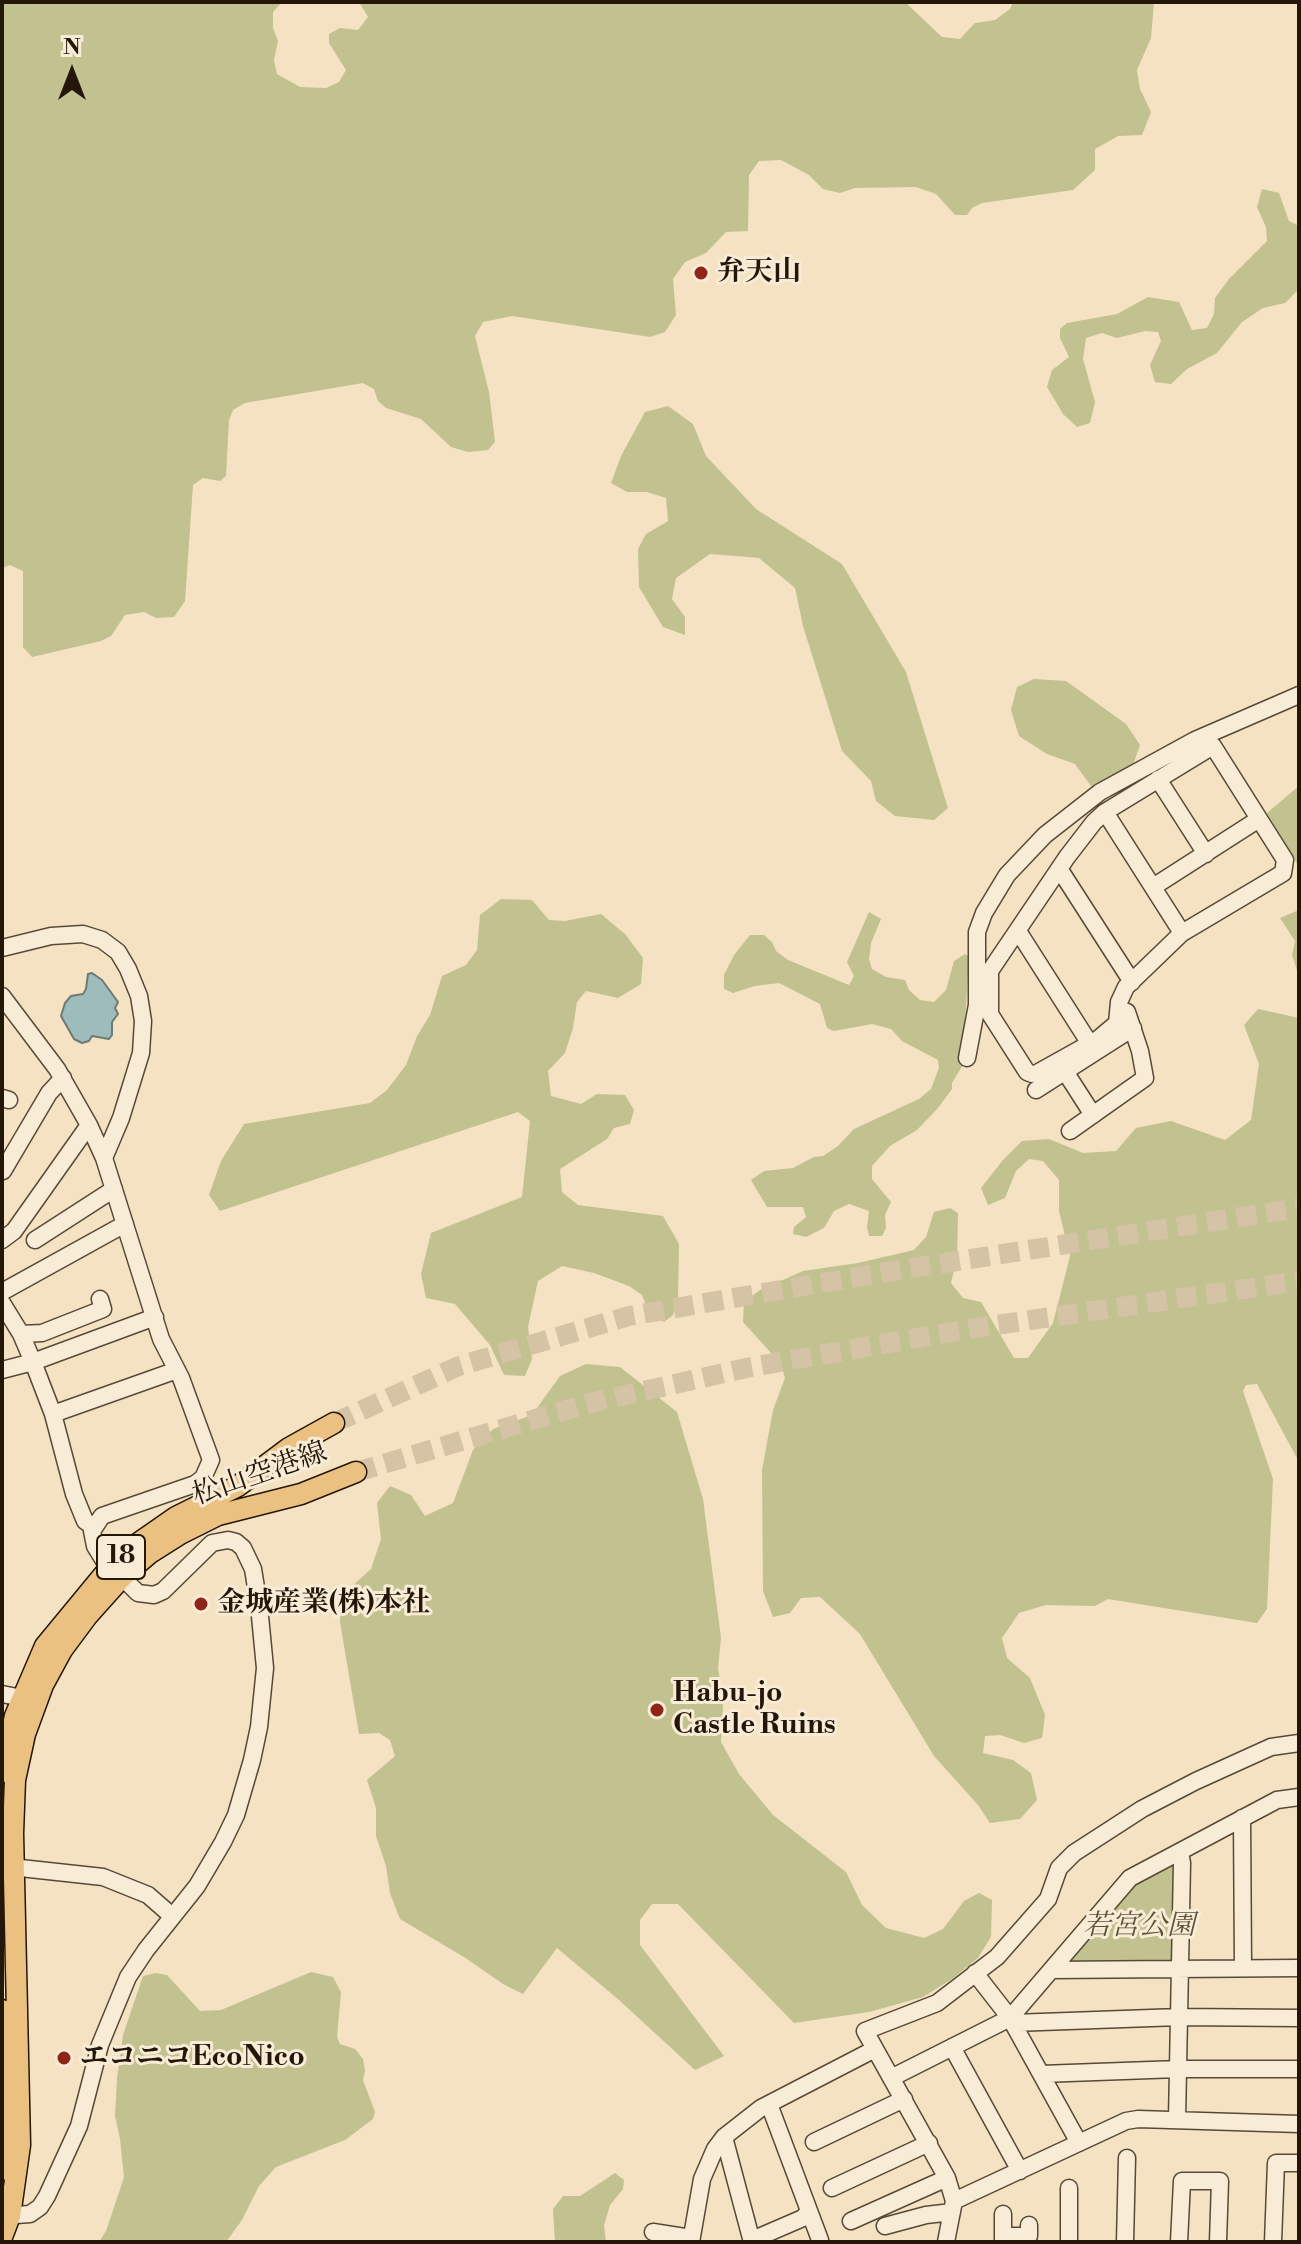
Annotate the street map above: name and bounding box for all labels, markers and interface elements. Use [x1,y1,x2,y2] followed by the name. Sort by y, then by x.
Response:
[32,32,112,112] north arrow
[63,34,81,61] text: N
[717,256,801,290] place label: 弁天山
[692,264,710,282] marker: 弁天山
[188,1436,332,1514] street label: 松山空港線
[97,1535,145,1579] road number: 18
[217,1587,430,1621] place label: 金城産業(株)本社
[192,1595,210,1613] marker: 金城産業(株)本社
[673,1677,836,1743] place label: Habu-jo Castle Ruins
[648,1701,666,1719] marker: Habu-jo Castle Ruins
[1083,1910,1195,1944] park label: 若宮公園
[80,2041,305,2075] place label: エコニコEcoNico
[55,2049,73,2067] marker: エコニコEcoNico

